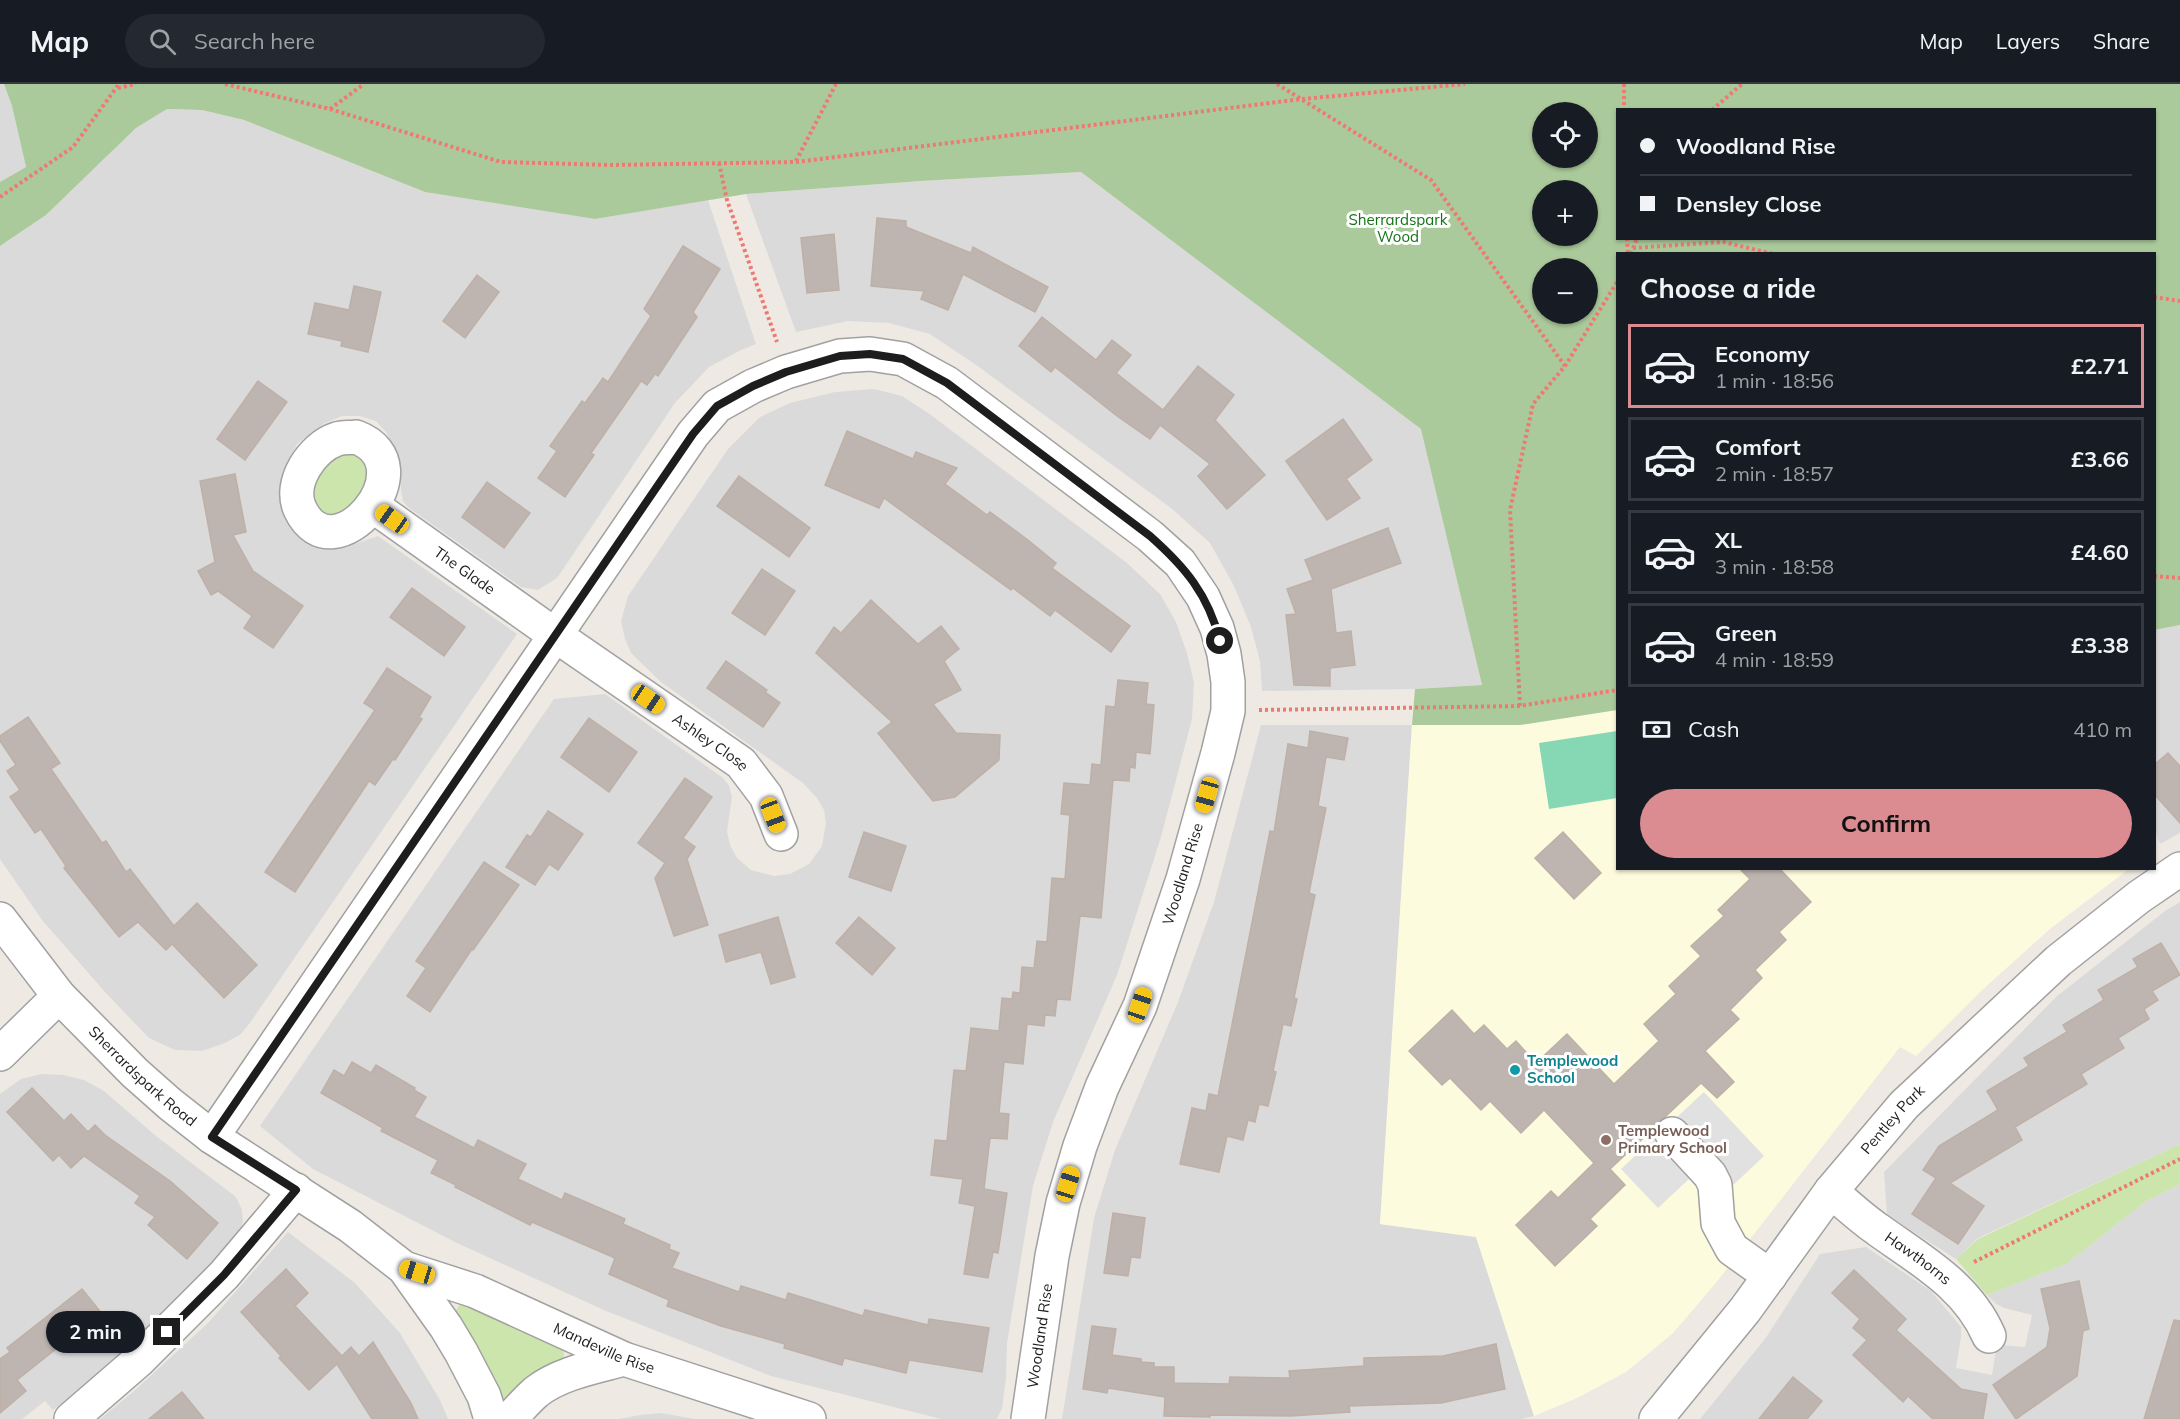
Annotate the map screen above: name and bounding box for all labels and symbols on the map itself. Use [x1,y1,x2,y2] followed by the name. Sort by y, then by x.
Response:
[1348,210,1448,246] park label: Sherrardspark Wood
[372,501,412,537] car
[430,542,499,599] street label: The Glade
[1206,627,1233,654] route start
[628,681,668,717] car
[669,709,754,774] street label: Ashley Close
[1193,775,1221,815] car
[758,795,788,835] car
[1158,821,1207,927] street label: Woodland Rise
[1126,985,1154,1025] car
[85,1022,201,1130] street label: Sherrardspark Road
[1527,1051,1618,1087] place label: Templewood School
[1508,1063,1522,1077] marker: Templewood School
[1856,1080,1929,1158] street label: Pentley Park
[1618,1121,1727,1157] place label: Templewood Primary School
[1599,1133,1613,1147] marker: Templewood Primary School
[1054,1164,1082,1204] car
[1881,1227,1955,1289] street label: Hawthorns
[397,1258,437,1286] car
[1023,1282,1056,1390] street label: Woodland Rise
[47,1311,146,1353] callout: 2 min
[153,1318,180,1345] route end
[551,1318,657,1377] street label: Mandeville Rise

